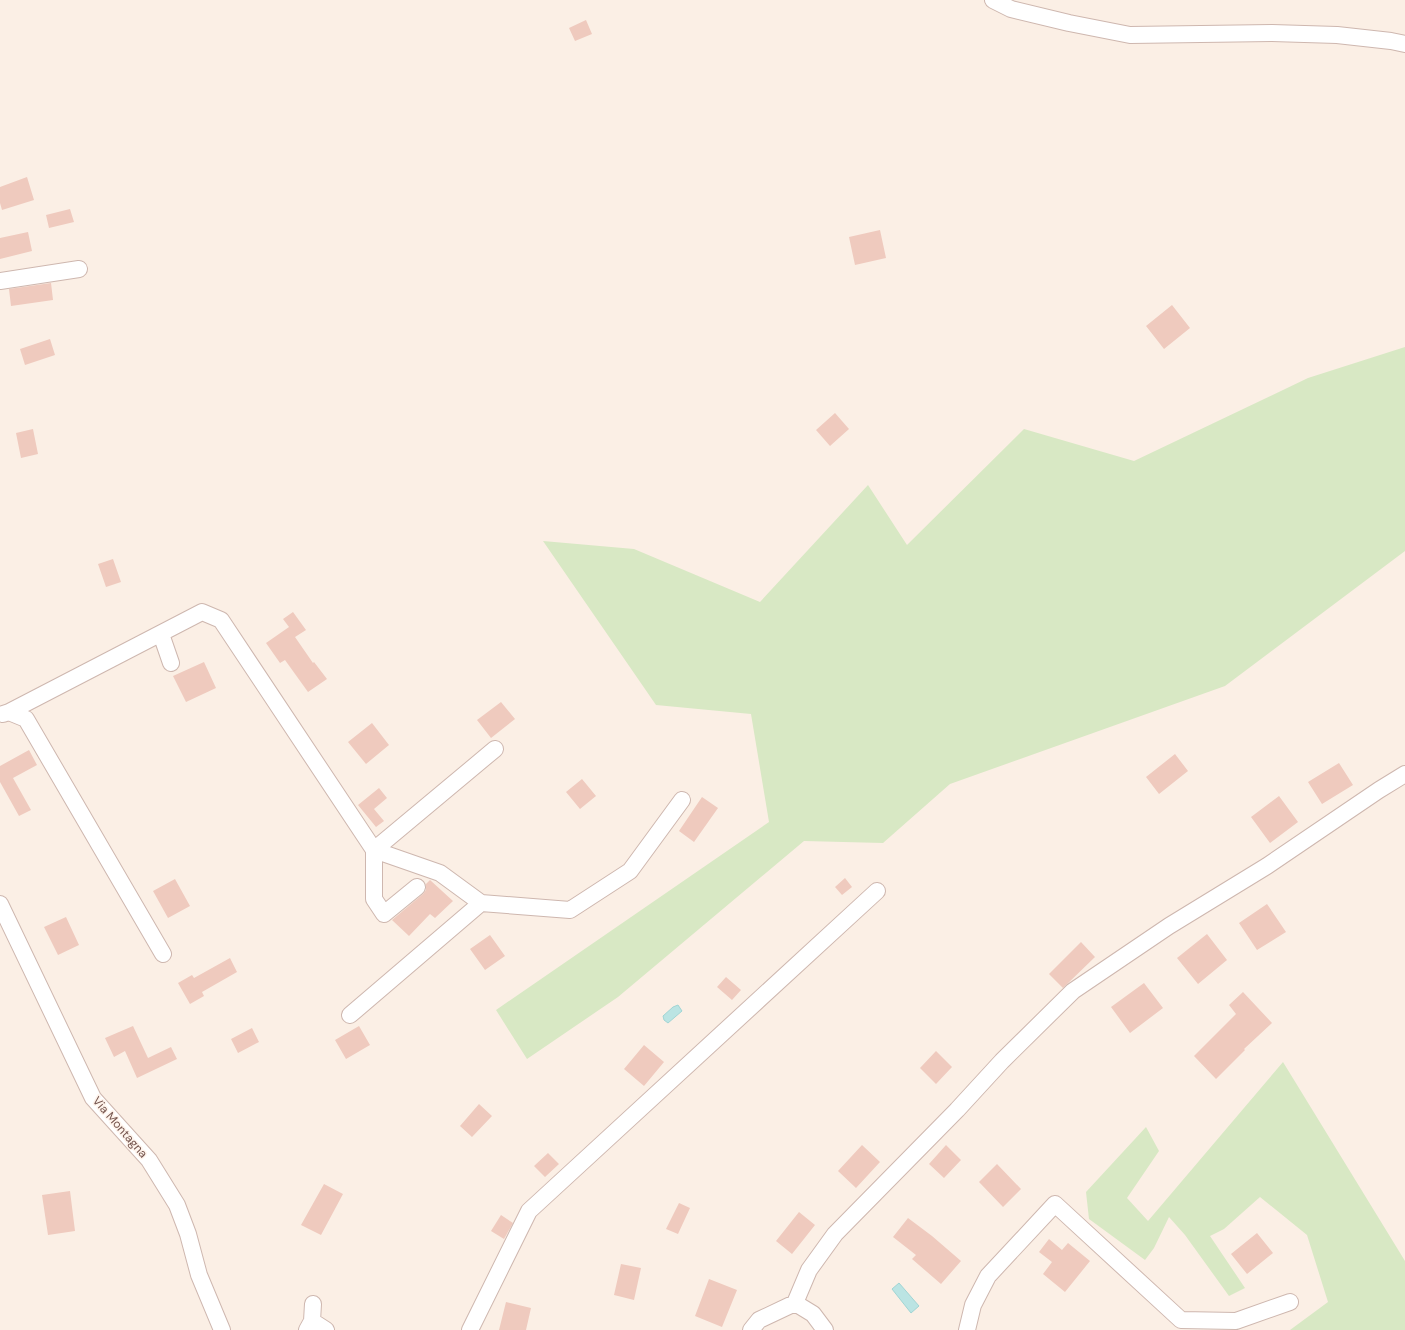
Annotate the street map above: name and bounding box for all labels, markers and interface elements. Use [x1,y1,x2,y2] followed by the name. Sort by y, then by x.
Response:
[89,1093,151,1161] street label: Via Montagna

